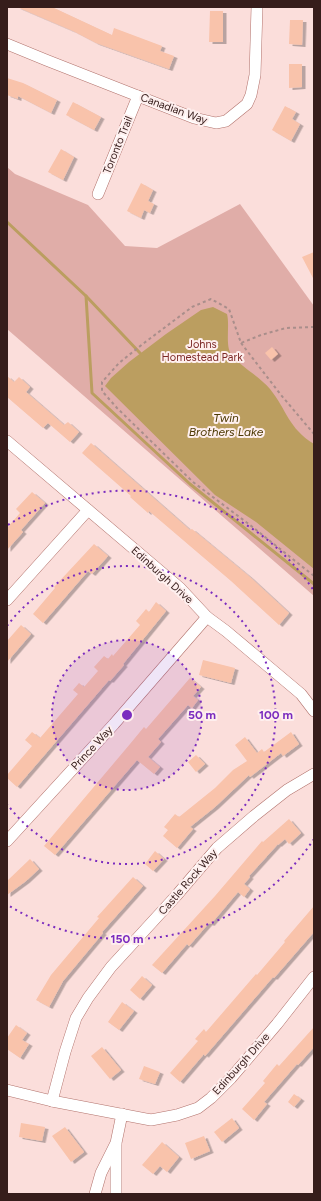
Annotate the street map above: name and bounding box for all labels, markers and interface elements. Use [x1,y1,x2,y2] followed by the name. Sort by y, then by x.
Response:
[139,91,209,127] street label: Canadian Way
[101,114,135,176] street label: Toronto Trail
[162,338,243,364] park label: Johns Homestead Park
[189,411,264,439] water label: Twin Brothers Lake
[128,544,196,606] street label: Edinburgh Drive
[120,708,134,722] centre of rings
[188,708,216,722] text: 50 m
[259,708,293,722] text: 100 m
[69,723,116,772] street label: Prince Way
[156,846,220,917] street label: Castle Rock Way
[110,932,144,946] text: 150 m
[210,1030,272,1098] street label: Edinburgh Drive

